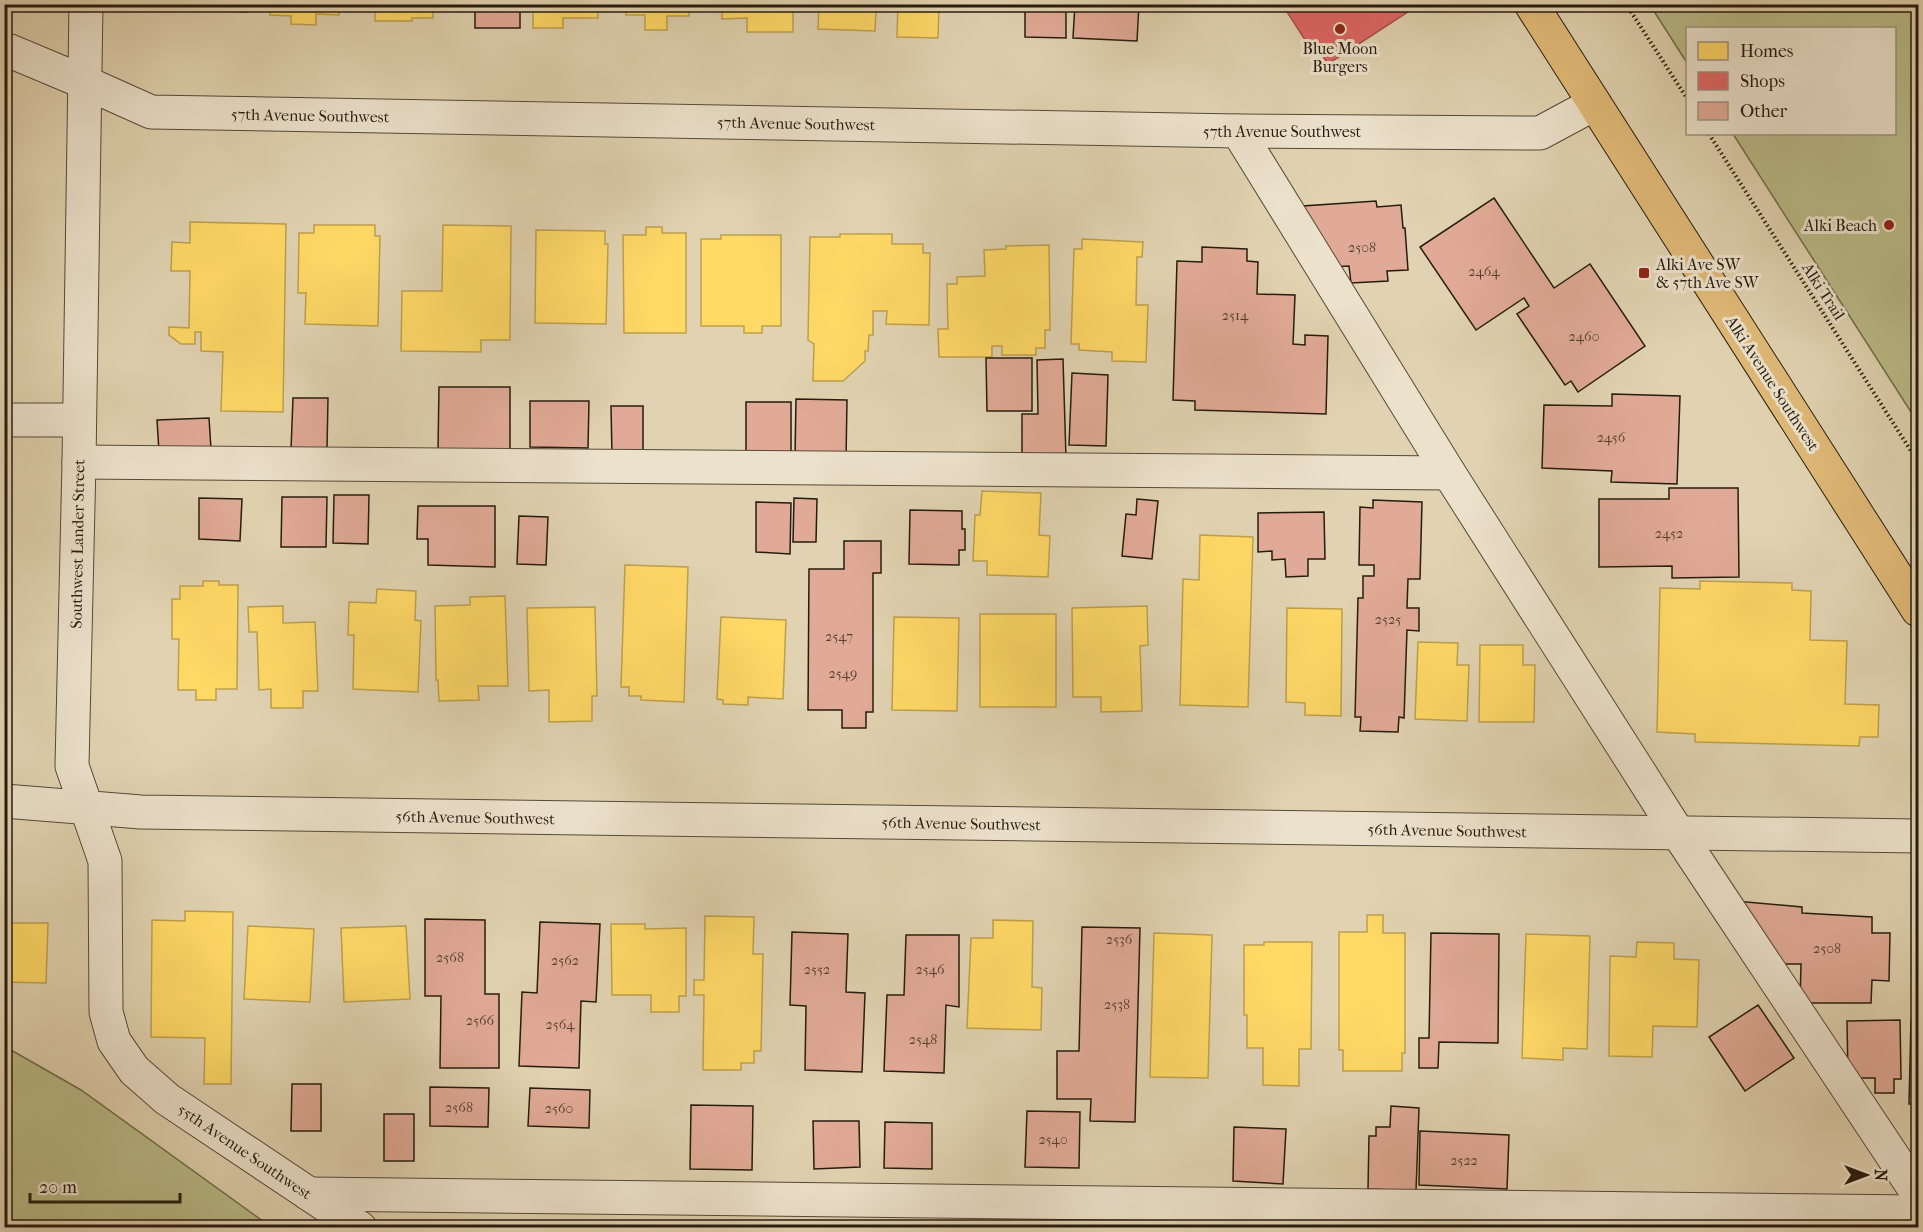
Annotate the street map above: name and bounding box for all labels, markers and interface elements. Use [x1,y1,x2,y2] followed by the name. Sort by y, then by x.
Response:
[1333,22,1347,36] marker: Blue Moon Burgers
[1686,27,1896,135] legend
[1303,39,1378,76] place label: Blue Moon Burgers
[1740,41,1794,62] text: Homes
[1740,71,1785,92] text: Shops
[1740,101,1788,122] text: Other
[231,105,390,126] street label: 57th Avenue Southwest
[717,113,876,134] street label: 57th Avenue Southwest
[1203,122,1362,141] street label: 57th Avenue Southwest
[1803,216,1877,235] place label: Alki Beach
[1882,218,1896,232] marker: Alki Beach
[1348,239,1376,256] house number: 2508
[1655,255,1760,292] place label: Alki Ave SW & 57th Ave SW
[1798,258,1849,324] street label: Alki Trail
[1468,263,1500,280] house number: 2464
[1637,266,1651,280] marker: Alki Ave SW & 57th Ave SW
[1222,307,1249,324] house number: 2514
[1721,311,1823,455] street label: Alki Avenue Southwest
[1569,328,1599,345] house number: 2460
[1597,429,1626,446] house number: 2456
[67,459,88,629] street label: Southwest Lander Street
[1655,525,1683,542] house number: 2452
[1375,611,1401,628] house number: 2525
[825,628,853,645] house number: 2547
[829,665,857,682] house number: 2549
[395,807,555,828] street label: 56th Avenue Southwest
[881,813,1041,834] street label: 56th Avenue Southwest
[1367,820,1527,841] street label: 56th Avenue Southwest
[1106,931,1133,948] house number: 2536
[1813,940,1841,957] house number: 2508
[436,949,464,966] house number: 2568
[551,952,579,969] house number: 2562
[804,961,830,978] house number: 2552
[915,961,945,978] house number: 2546
[1104,996,1130,1013] house number: 2538
[466,1012,495,1029] house number: 2566
[545,1016,575,1033] house number: 2564
[909,1031,937,1048] house number: 2548
[174,1099,316,1204] street label: 55th Avenue Southwest
[445,1099,473,1116] house number: 2568
[545,1100,573,1117] house number: 2560
[1038,1131,1068,1148] house number: 2540
[1836,1145,1896,1205] north arrow
[1450,1152,1478,1169] house number: 2522
[30,1166,180,1204] scale bar
[1871,1169,1890,1182] text: N
[39,1177,77,1198] text: 20 m

